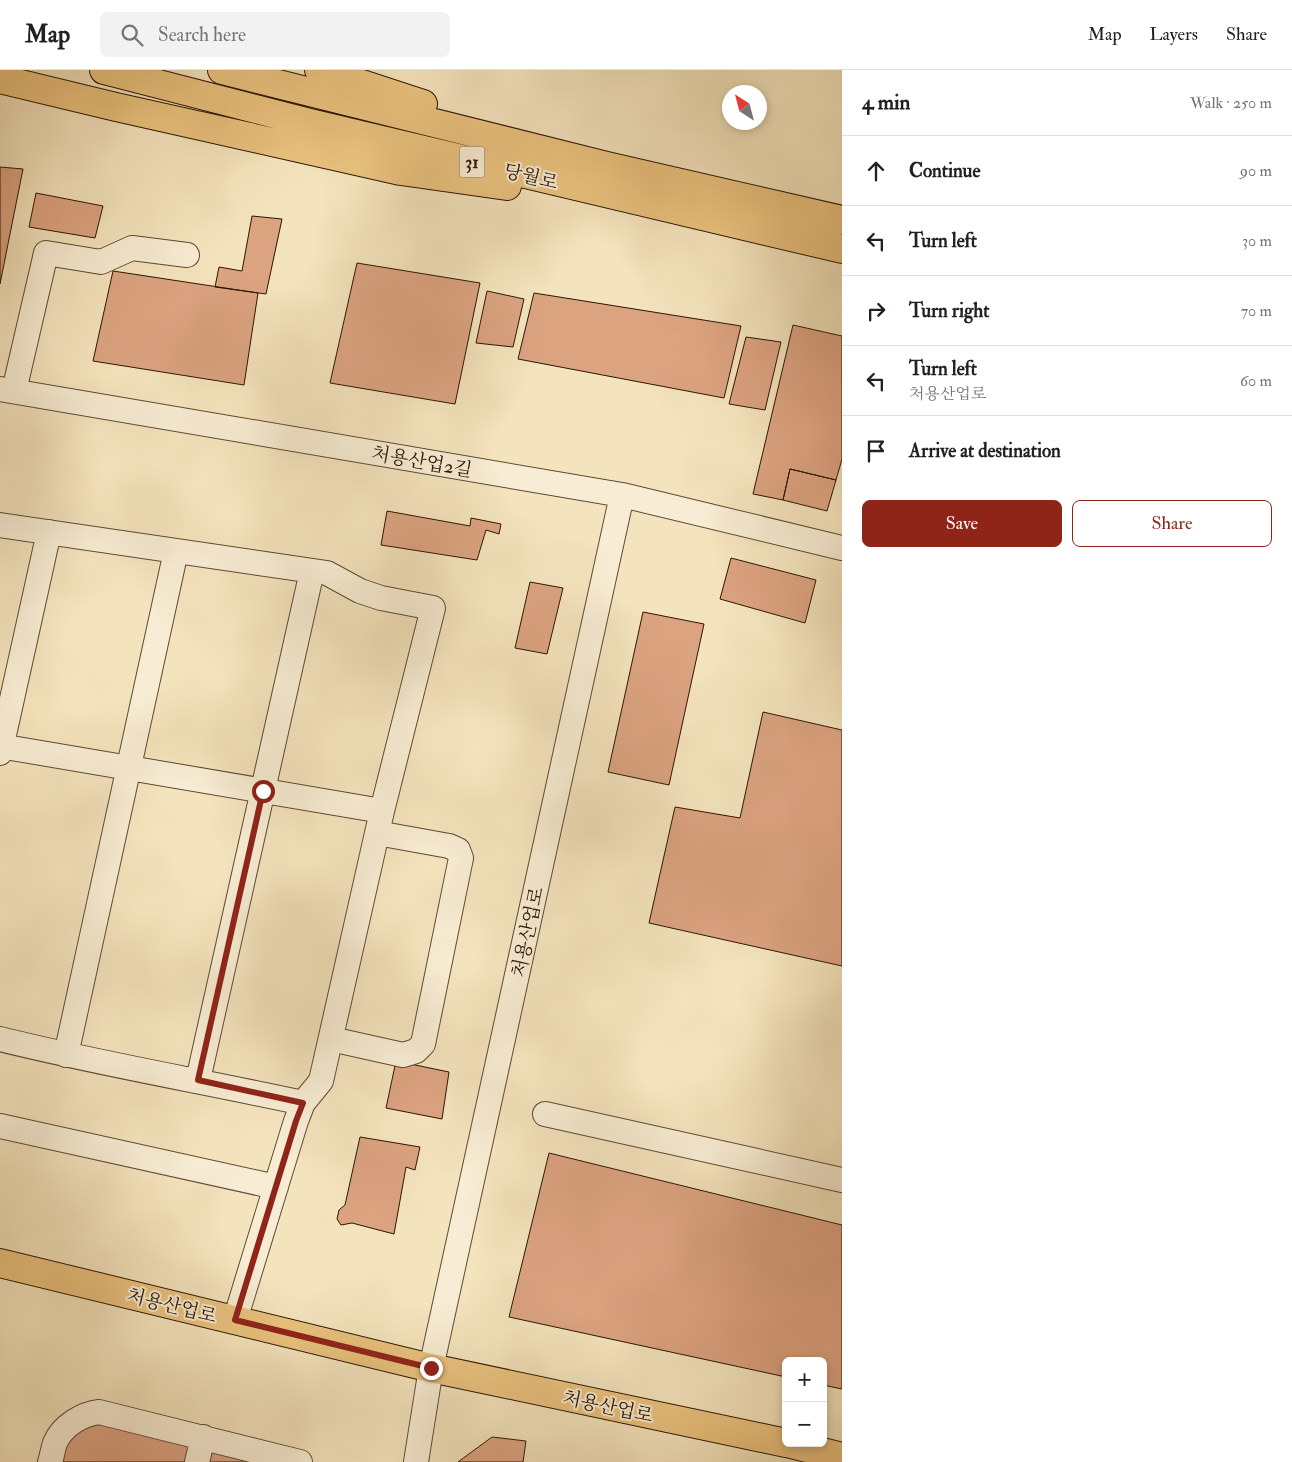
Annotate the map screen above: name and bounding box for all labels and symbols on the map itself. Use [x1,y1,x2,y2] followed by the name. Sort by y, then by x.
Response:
[722,85,767,130] north arrow
[460,146,484,178] road number: 31
[501,159,560,195] street label: 당월로
[370,441,474,483] street label: 처용산업2길
[252,780,275,803] route start
[507,885,549,980] street label: 처용산업로
[124,1283,219,1329] street label: 처용산업로
[420,1357,443,1380] route end
[560,1386,655,1428] street label: 처용산업로

